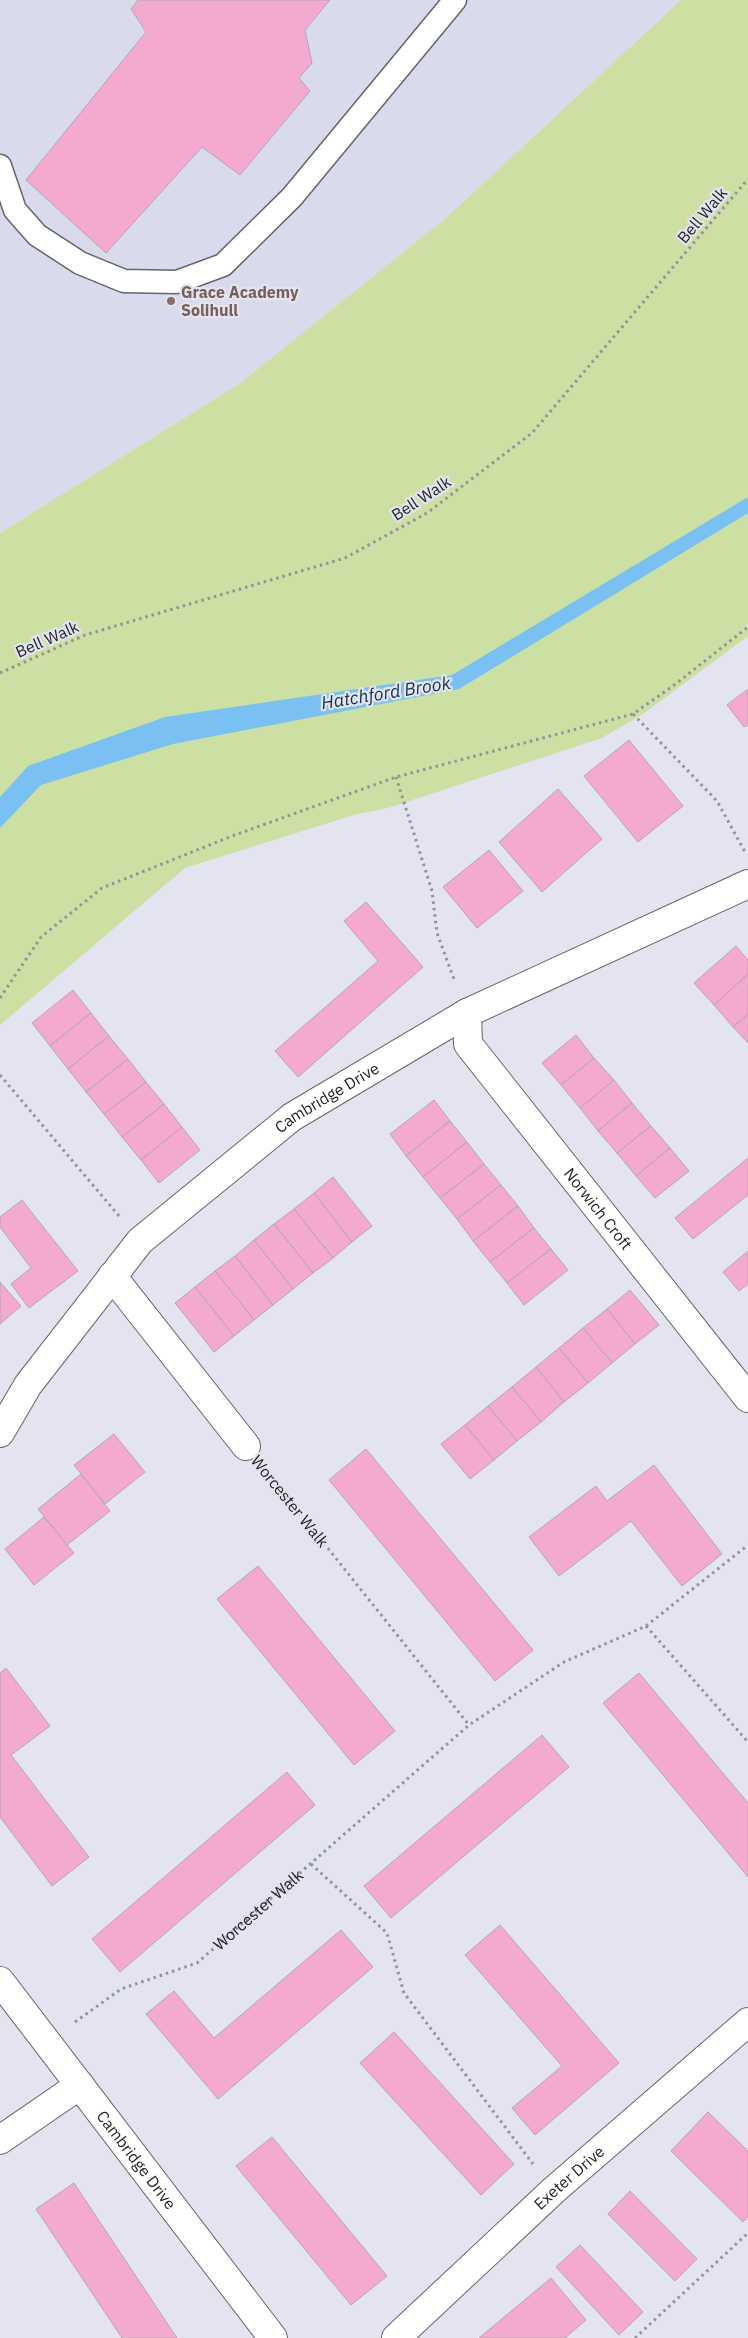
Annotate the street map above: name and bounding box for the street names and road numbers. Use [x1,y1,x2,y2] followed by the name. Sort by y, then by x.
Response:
[673,182,732,247] street label: Bell Walk
[387,471,455,525] street label: Bell Walk
[12,616,82,662] street label: Bell Walk
[270,1058,383,1137] street label: Cambridge Drive
[560,1164,637,1254] street label: Norwich Croft
[247,1451,334,1551] street label: Worcester Walk
[209,1865,307,1954] street label: Worcester Walk
[93,2106,181,2213] street label: Cambridge Drive
[530,2141,608,2214] street label: Exeter Drive

